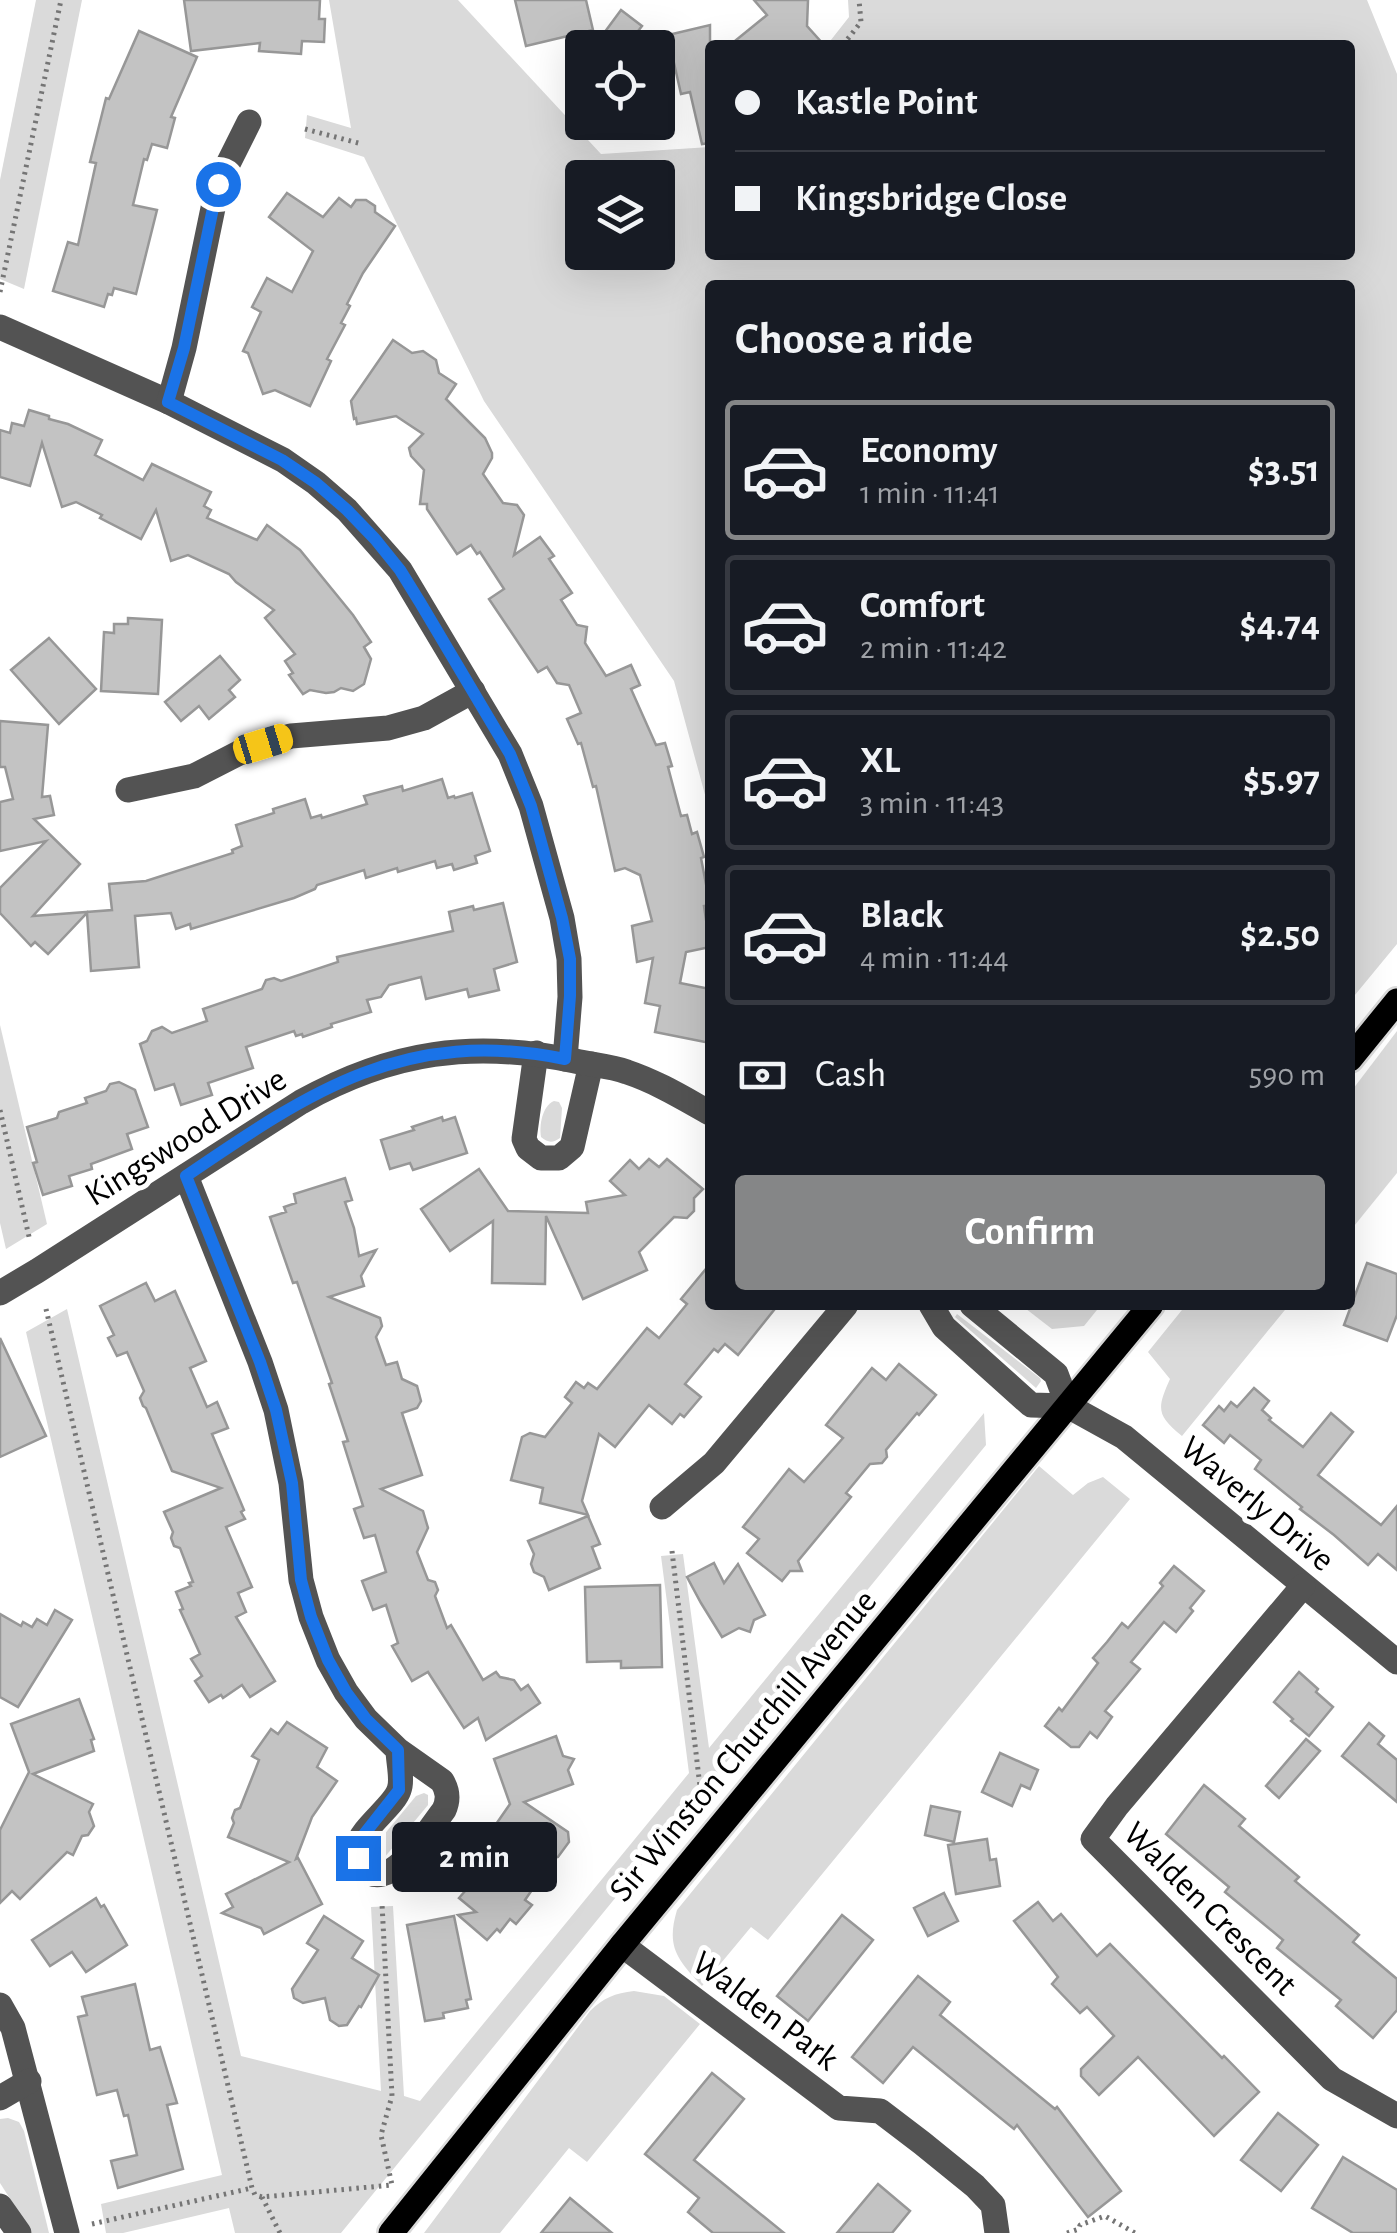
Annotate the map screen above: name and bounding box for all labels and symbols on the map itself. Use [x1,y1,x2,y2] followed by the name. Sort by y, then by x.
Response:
[196,162,241,207] route start
[230,721,296,767] car
[79,1062,293,1213] street label: Kingswood Drive
[1173,1430,1341,1578] street label: Waverly Drive
[603,1584,883,1908] street label: Sir Winston Churchill Avenue
[1117,1816,1303,2002] street label: Walden Crescent
[393,1823,558,1893] callout: 2 min
[336,1836,381,1881] route end
[686,1945,845,2077] street label: Walden Park

